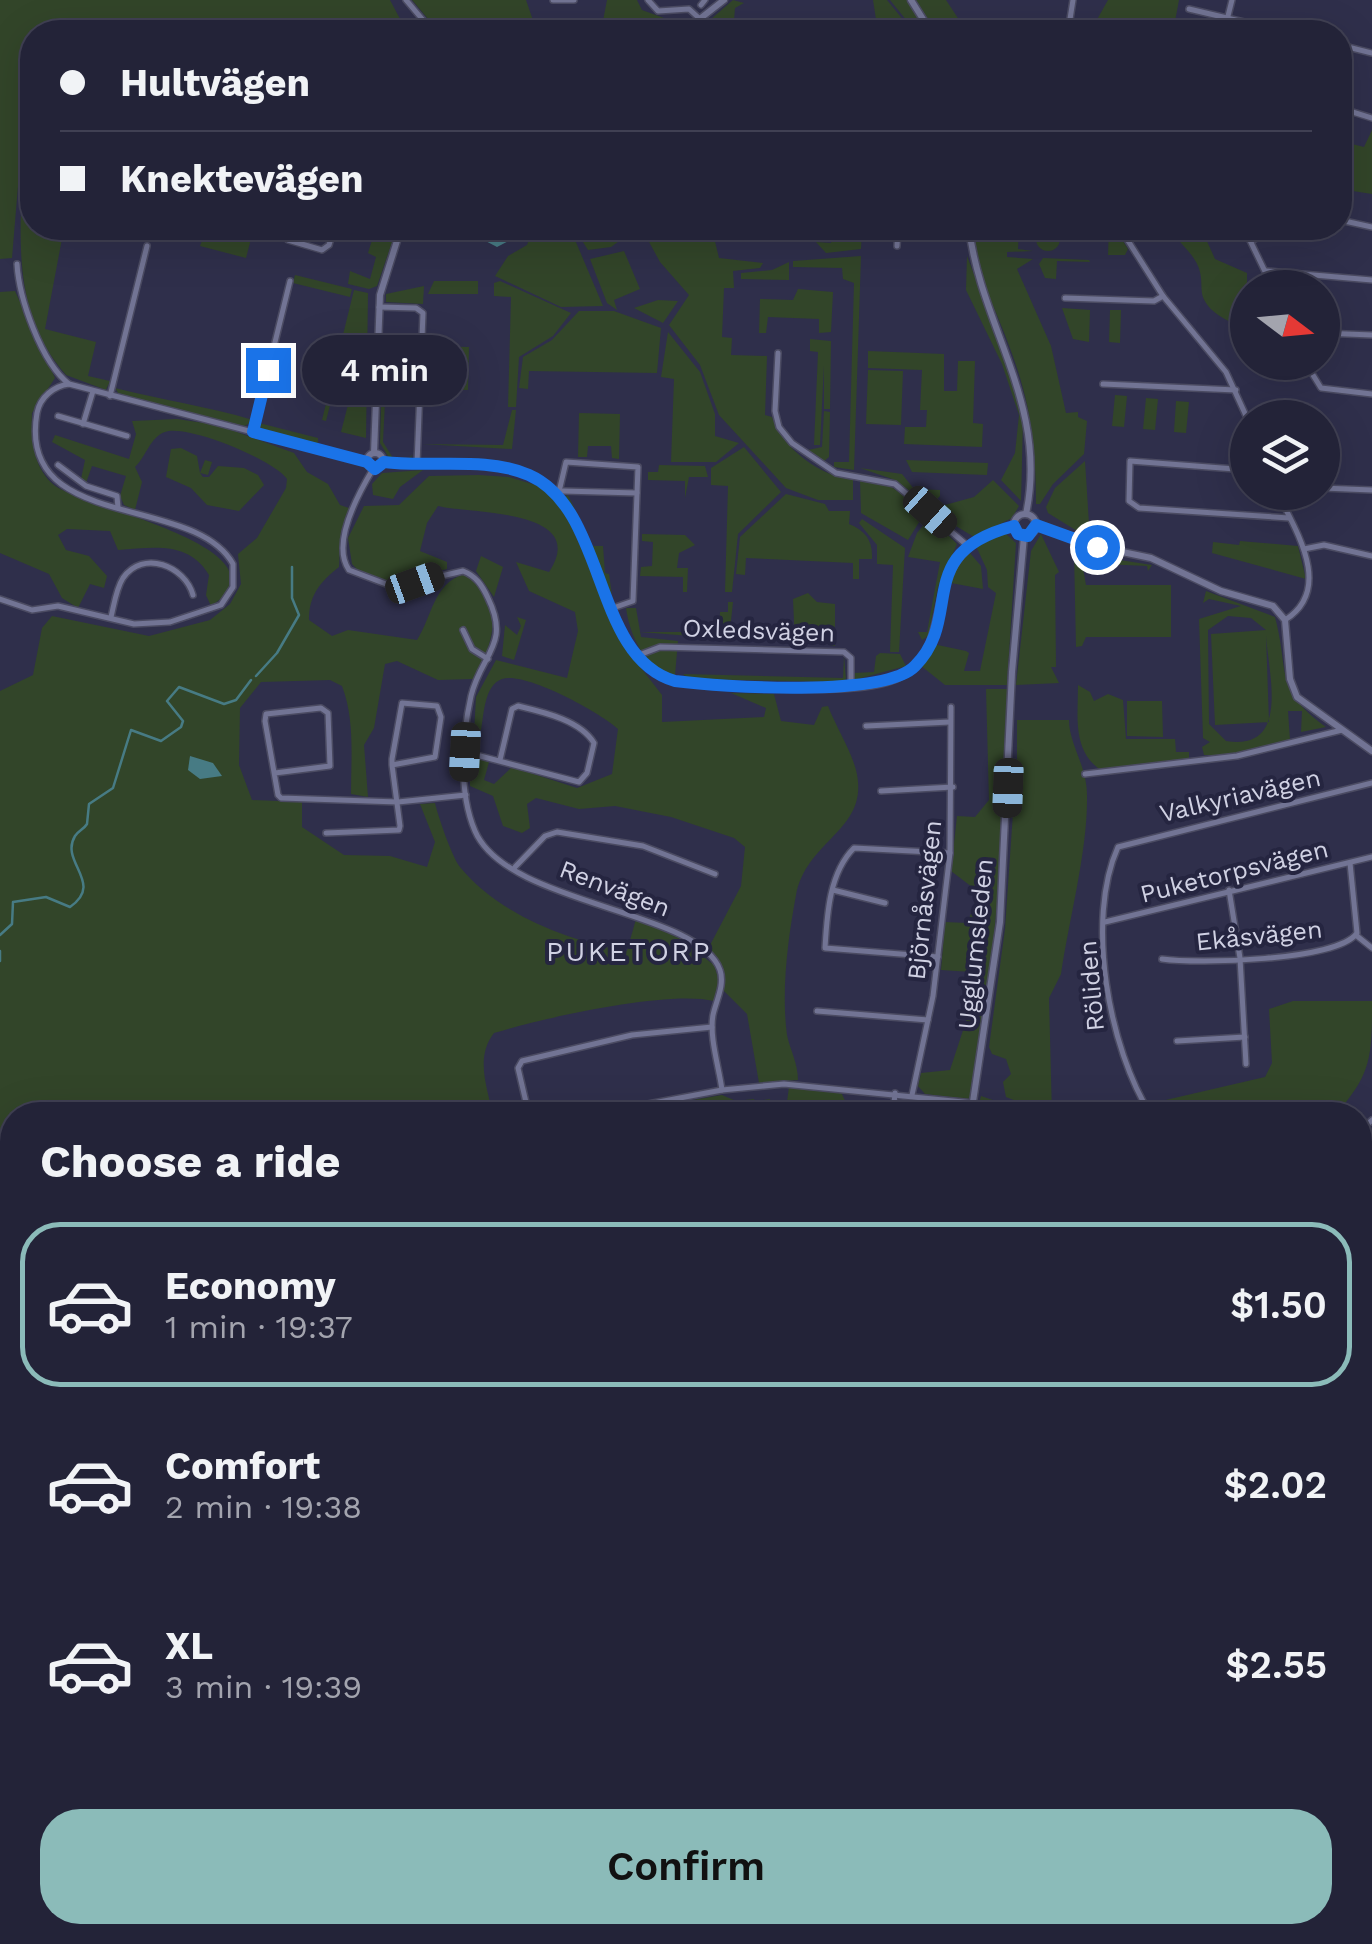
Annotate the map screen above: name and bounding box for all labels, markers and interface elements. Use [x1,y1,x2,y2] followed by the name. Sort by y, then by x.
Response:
[120,61,310,105] text: Hultvägen
[120,157,363,201] text: Knektevägen
[1230,270,1340,380] north arrow
[1230,270,1340,510] map controls
[303,335,468,405] callout: 4 min
[246,348,291,393] route end
[340,351,429,389] text: 4 min
[1230,400,1340,510] button: layers
[898,481,962,543] car
[1075,525,1120,570] route start
[382,559,448,607] car
[682,613,836,648] street label: Oxledsvägen
[448,721,482,783] car
[992,757,1024,819] car
[1157,763,1323,828] street label: Valkyriavägen
[902,819,947,981] street label: Björnåsvägen
[1137,834,1331,909] street label: Puketorpsvägen
[556,854,674,923] street label: Renvägen
[952,857,999,1031] street label: Ugglumsleden
[1194,914,1324,957] street label: Ekåsvägen
[546,935,712,968] district label: PUKETORP
[1073,939,1110,1033] street label: Röliden
[40,1135,340,1188] text: Choose a ride
[45,1260,135,1350] icon: car
[165,1264,336,1308] text: Economy
[1230,1283,1327,1327] text: $1.50
[165,1308,353,1346] text: 1 min · 19:37
[45,1440,135,1530] icon: car
[165,1444,320,1488] text: Comfort
[1224,1463,1327,1507] text: $2.02
[165,1488,362,1526] text: 2 min · 19:38
[45,1620,135,1710] icon: car
[165,1624,213,1668] text: XL
[1226,1643,1327,1687] text: $2.55
[165,1668,362,1706] text: 3 min · 19:39
[40,1809,1332,1924] button: Confirm

